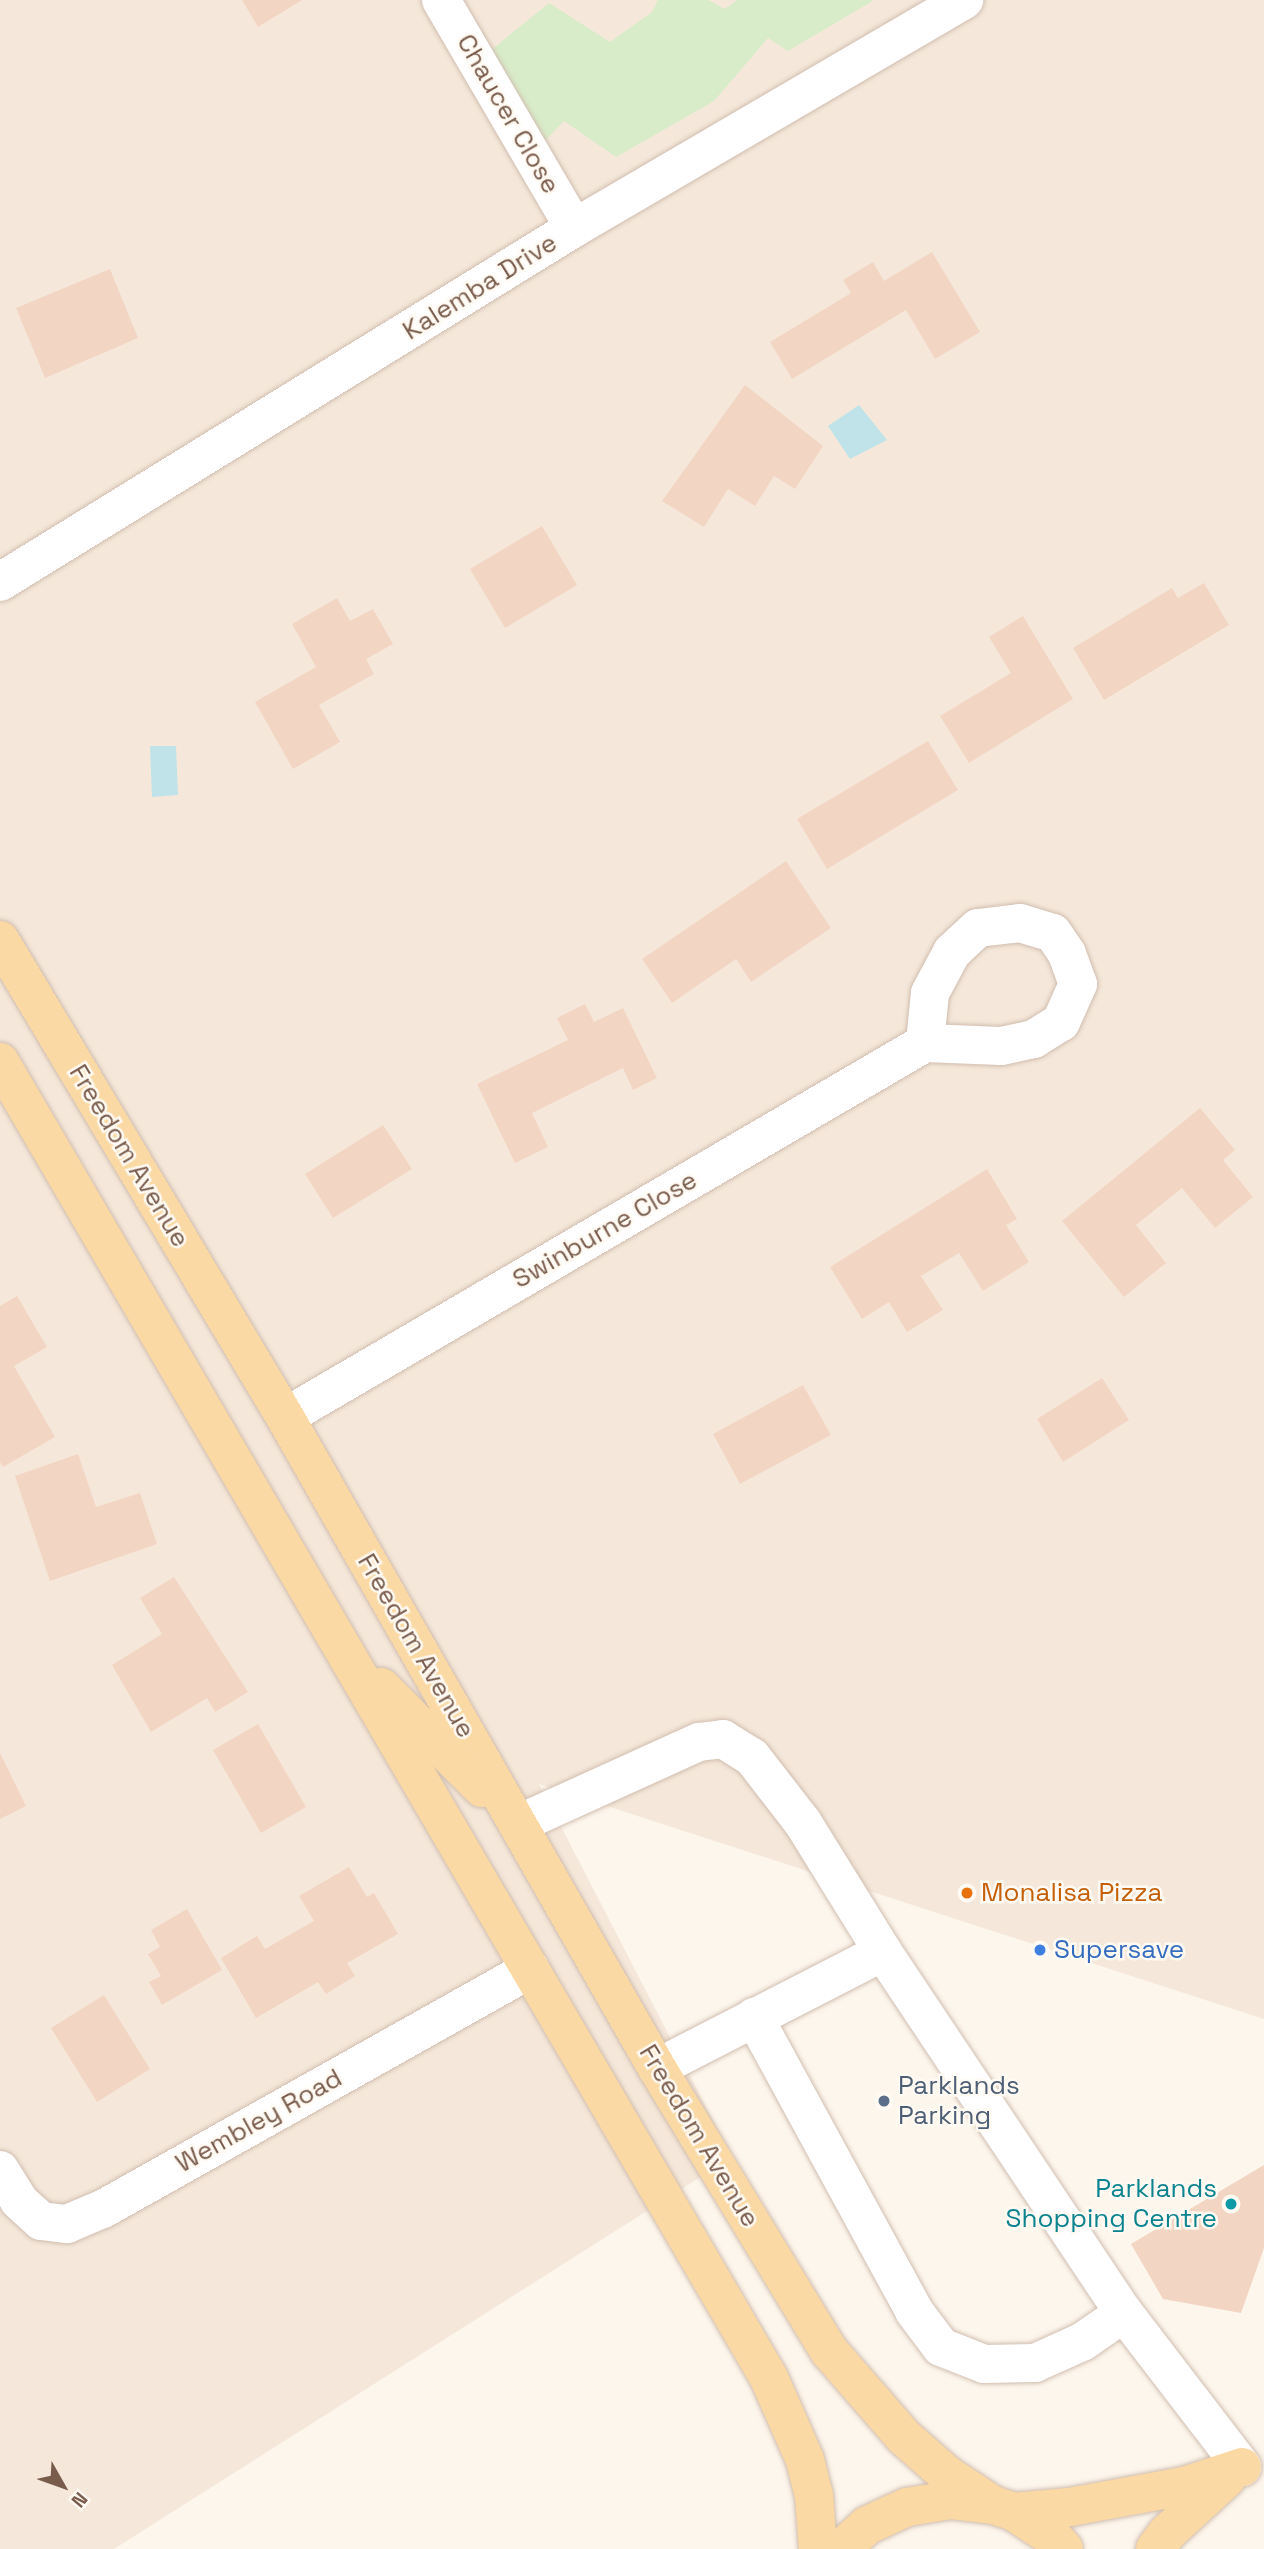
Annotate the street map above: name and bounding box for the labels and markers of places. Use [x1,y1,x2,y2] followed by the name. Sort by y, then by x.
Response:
[981,1877,1162,1909] place label: Monalisa Pizza
[959,1885,975,1901] marker: Monalisa Pizza
[1054,1934,1184,1966] place label: Supersave
[1032,1942,1048,1958] marker: Supersave
[898,2070,1020,2132] place label: Parklands Parking
[876,2093,892,2109] marker: Parklands Parking
[1006,2173,1217,2234] place label: Parklands Shopping Centre
[1223,2196,1239,2212] marker: Parklands Shopping Centre

